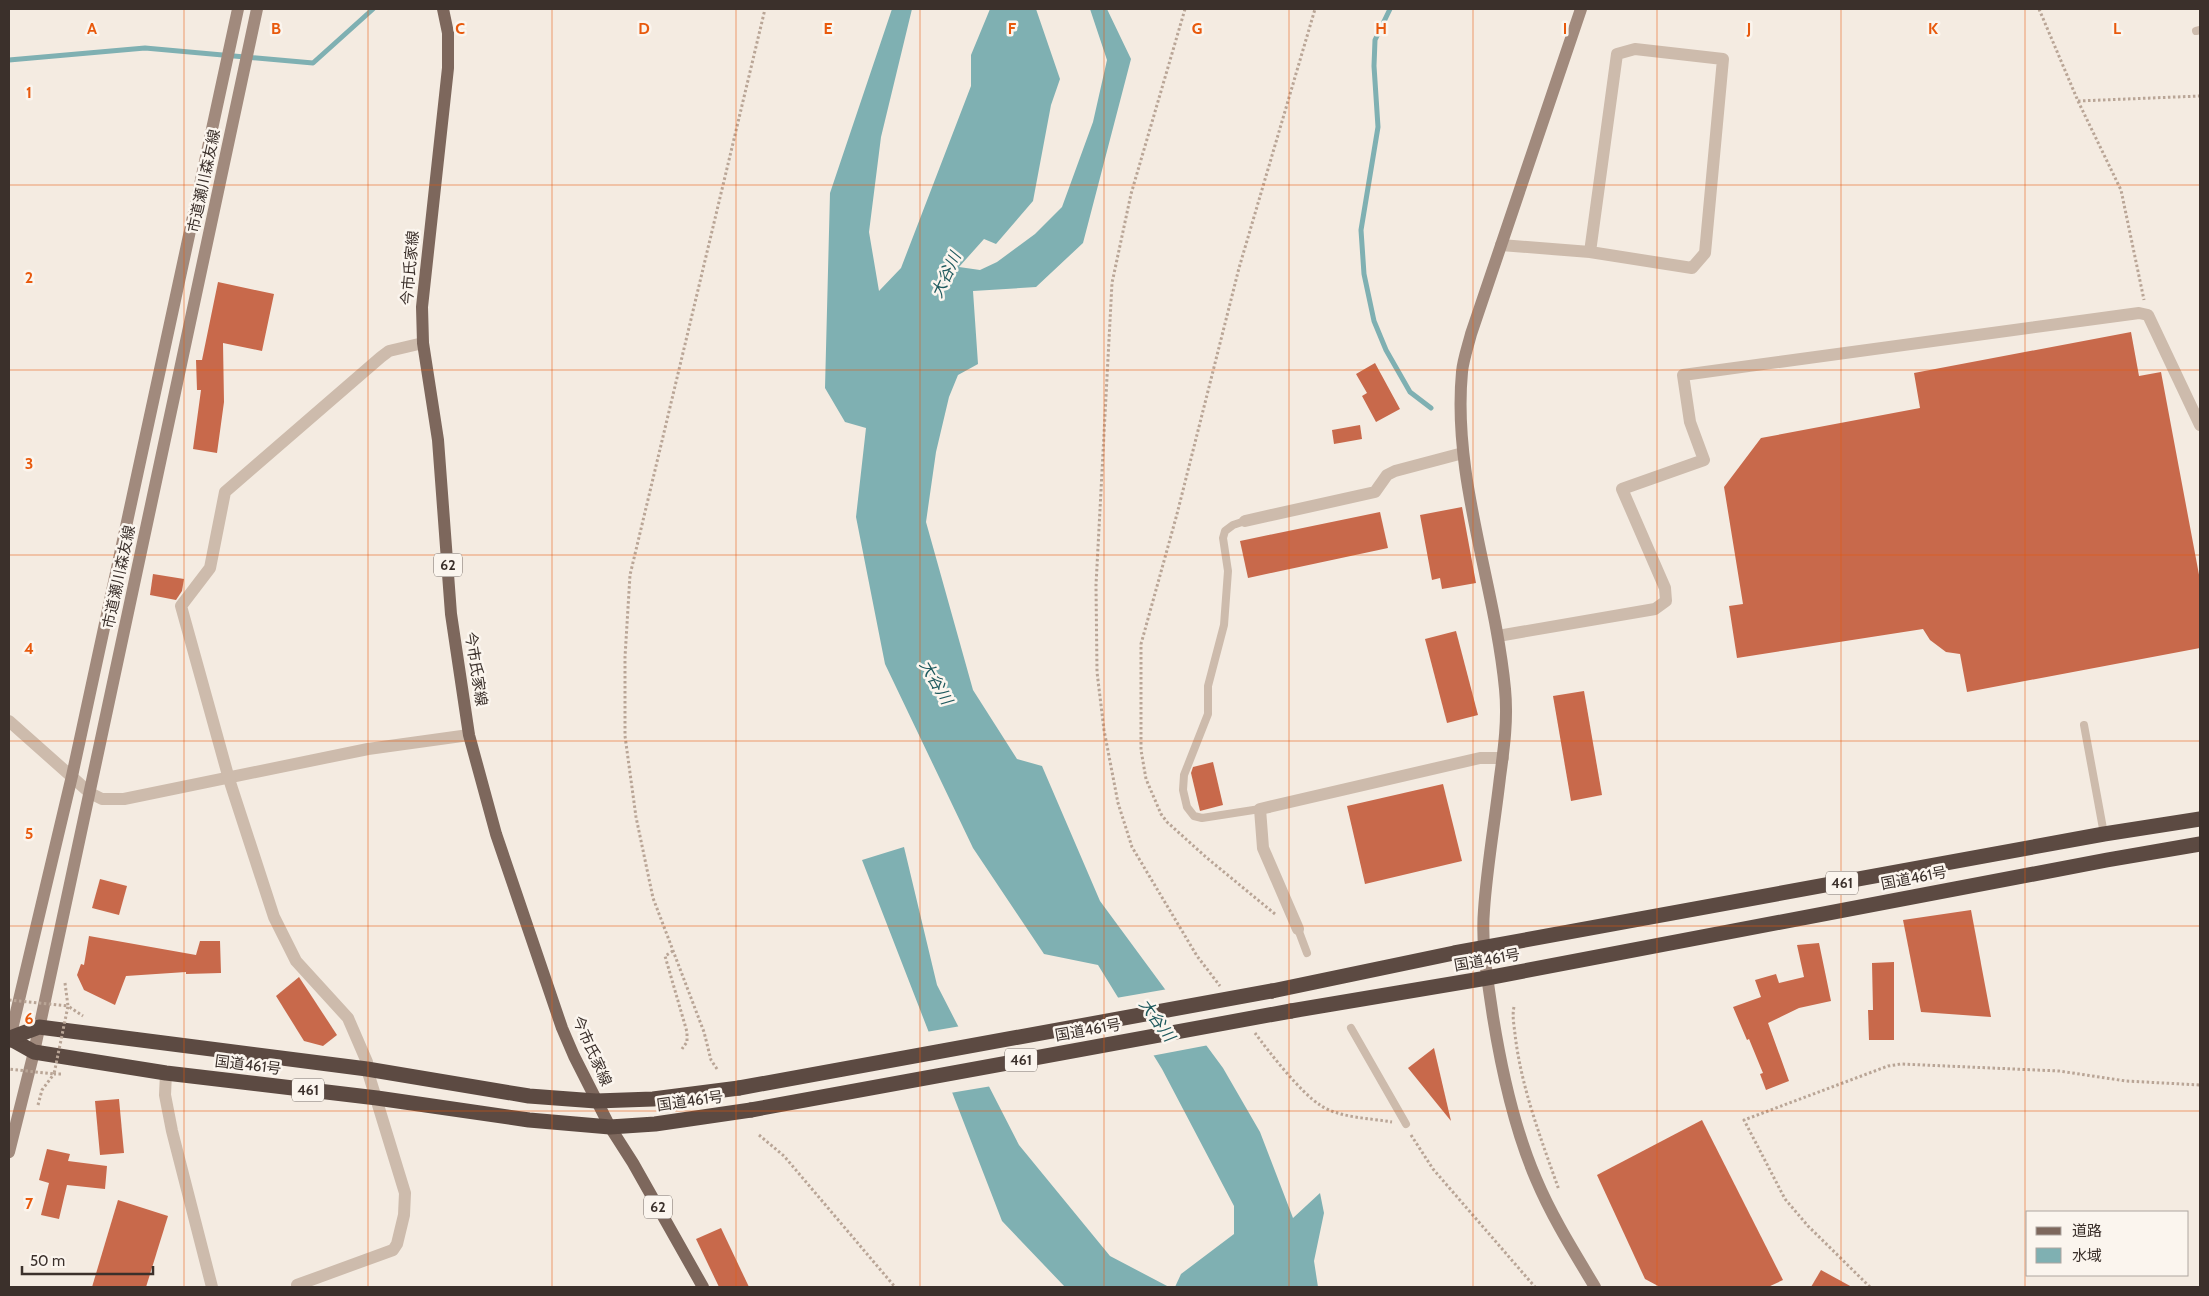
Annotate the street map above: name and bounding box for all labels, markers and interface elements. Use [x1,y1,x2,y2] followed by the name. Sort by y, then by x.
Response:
[87,19,97,38] text: A
[271,19,281,38] text: B
[455,19,465,38] text: C
[638,19,650,38] text: D
[823,19,833,38] text: E
[1008,19,1017,38] text: F
[1192,19,1202,38] text: G
[1375,19,1387,38] text: H
[1563,19,1567,38] text: I
[1746,19,1751,38] text: J
[1928,19,1938,38] text: K
[2113,19,2121,38] text: L
[26,83,32,102] text: 1
[184,128,224,234] street label: 市道瀬川森友線
[398,230,422,306] street label: 今市氏家線
[927,247,966,301] water label: 大谷川
[25,268,33,287] text: 2
[25,454,33,473] text: 3
[99,524,139,630] street label: 市道瀬川森友線
[434,554,462,576] road number: 62
[461,631,491,707] street label: 今市氏家線
[24,639,34,658] text: 4
[916,656,957,709] water label: 大谷川
[25,824,33,843] text: 5
[1879,863,1949,893] street label: 国道461号
[1826,871,1858,894] road number: 461
[1452,945,1522,975] street label: 国道461号
[1135,995,1180,1047] water label: 大谷川
[25,1009,34,1028] text: 6
[569,1013,615,1089] street label: 今市氏家線
[1053,1015,1123,1045] street label: 国道461号
[1005,1048,1037,1072] road number: 461
[214,1052,282,1078] street label: 国道461号
[292,1078,324,1102] road number: 461
[656,1087,724,1115] street label: 国道461号
[25,1194,34,1213] text: 7
[644,1196,672,1218] road number: 62
[2026,1211,2189,1276] legend
[2072,1222,2102,1240] text: 道路
[22,1244,154,1276] scale bar
[2072,1247,2102,1265] text: 水域
[30,1252,65,1270] text: 50 m

